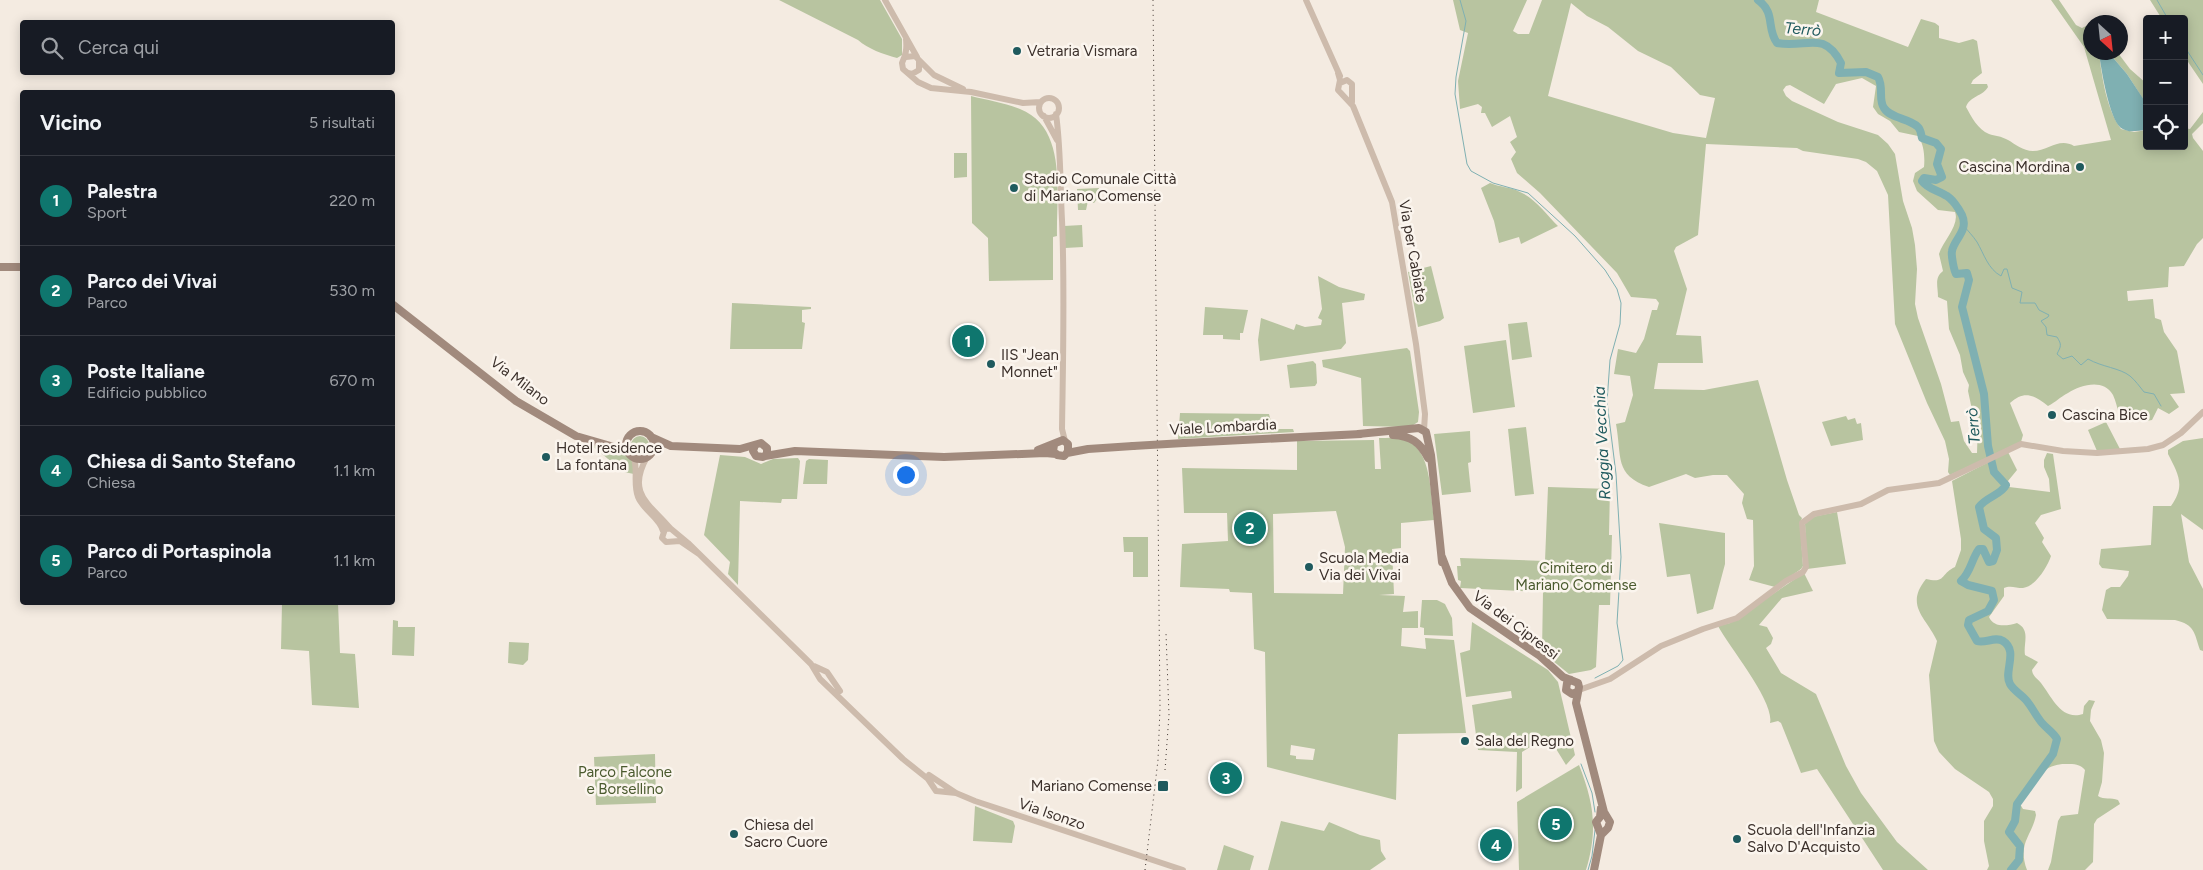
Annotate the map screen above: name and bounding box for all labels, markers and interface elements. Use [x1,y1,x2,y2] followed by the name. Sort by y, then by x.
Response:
[2083,15,2128,60] north arrow
[2143,15,2188,150] map controls
[2143,15,2188,60] button: +
[1784,18,1822,40] water label: Terrò
[20,20,395,75] search box
[38,34,66,62] icon: search
[78,36,159,59] text: Cerca qui
[1027,42,1137,60] place label: Vetraria Vismara
[1011,45,1023,57] marker: Vetraria Vismara
[2143,60,2188,105] button: −
[2143,105,2188,150] button: locate
[40,110,102,135] text: Vicino
[309,113,375,132] text: 5 risultati
[1958,158,2070,176] place label: Cascina Mordina
[2074,161,2086,173] marker: Cascina Mordina
[1024,170,1176,205] place label: Stadio Comunale Città di Mariano Comense
[87,180,157,203] text: Palestra
[1008,182,1020,194] marker: Stadio Comunale Città di Mariano Comense
[53,191,59,210] text: 1
[329,191,375,210] text: 220 m
[1395,199,1431,303] street label: Via per Cabiate
[87,203,127,222] text: Sport
[87,270,217,293] text: Parco dei Vivai
[51,281,61,300] text: 2
[329,281,375,300] text: 530 m
[87,293,128,312] text: Parco
[952,322,984,360] pin: 1
[1001,346,1059,381] place label: IIS "Jean Monnet"
[487,353,553,409] street label: Via Milano
[985,358,997,370] marker: IIS "Jean Monnet"
[87,360,205,383] text: Poste Italiane
[52,371,60,390] text: 3
[330,371,375,390] text: 670 m
[87,383,207,402] text: Edificio pubblico
[1590,386,1614,500] water label: Roggia Vecchia
[2062,406,2148,424] place label: Cascina Bice
[1962,407,1984,445] water label: Terrò
[2046,409,2058,421] marker: Cascina Bice
[1169,415,1277,439] street label: Viale Lombardia
[556,439,662,474] place label: Hotel residence La fontana
[87,450,296,473] text: Chiesa di Santo Stefano
[540,451,552,463] marker: Hotel residence La fontana
[51,461,61,480] text: 4
[333,461,375,480] text: 1.1 km
[893,462,919,488] your location
[87,473,136,492] text: Chiesa
[1234,509,1266,547] pin: 2
[87,540,271,563] text: Parco di Portaspinola
[1319,549,1409,584] place label: Scuola Media Via dei Vivai
[51,551,61,570] text: 5
[333,551,375,570] text: 1.1 km
[1515,559,1637,594] park label: Cimitero di Mariano Comense
[1303,561,1315,573] marker: Scuola Media Via dei Vivai
[87,563,128,582] text: Parco
[1469,587,1563,663] street label: Via dei Cipressi
[1475,732,1574,750] place label: Sala del Regno
[1459,735,1471,747] marker: Sala del Regno
[1210,759,1242,797] pin: 3
[578,763,672,798] park label: Parco Falcone e Borsellino
[1031,777,1152,795] place label: Mariano Comense
[1156,779,1170,793] marker: Mariano Comense
[1016,794,1088,834] street label: Via Isonzo
[1540,805,1572,843] pin: 5
[744,816,828,851] place label: Chiesa del Sacro Cuore
[1747,821,1875,856] place label: Scuola dell'Infanzia Salvo D'Acquisto
[1480,826,1512,864] pin: 4
[728,828,740,840] marker: Chiesa del Sacro Cuore
[1731,833,1743,845] marker: Scuola dell'Infanzia Salvo D'Acquisto

